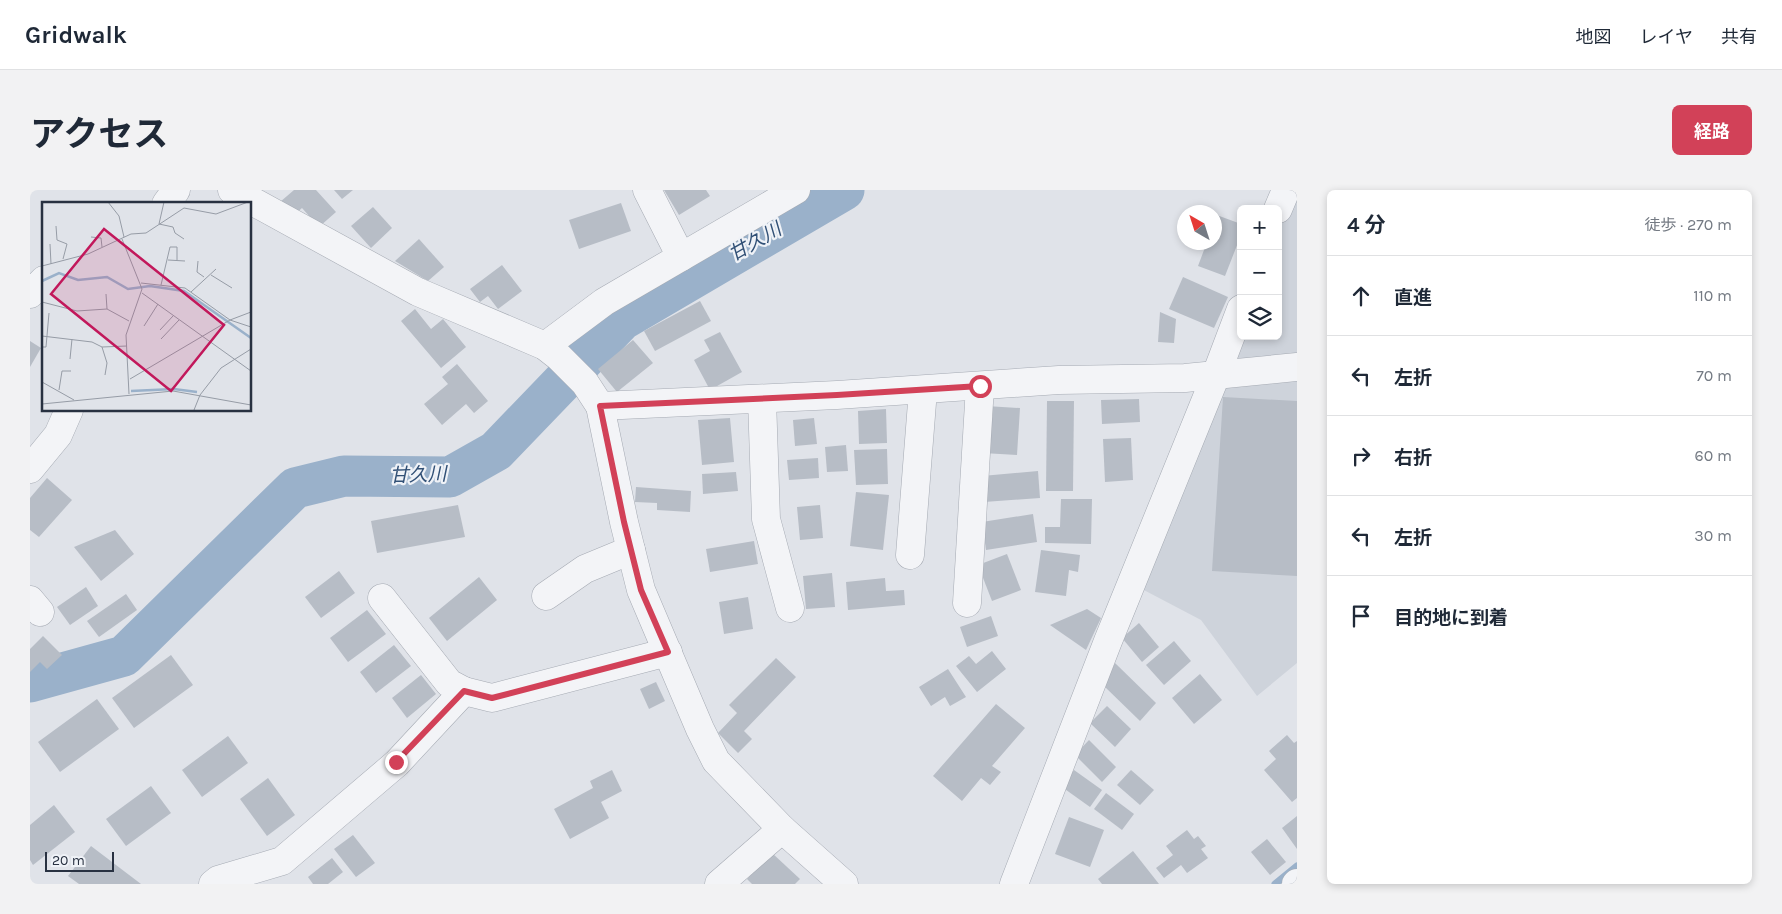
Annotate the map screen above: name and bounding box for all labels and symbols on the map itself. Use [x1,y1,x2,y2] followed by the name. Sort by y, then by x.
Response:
[42,202,251,411] inset map
[1177,205,1222,250] north arrow
[725,217,787,266] water label: 甘久川
[969,375,992,398] route start
[389,463,449,487] water label: 甘久川
[385,751,408,774] route end
[45,849,114,872] scale bar

